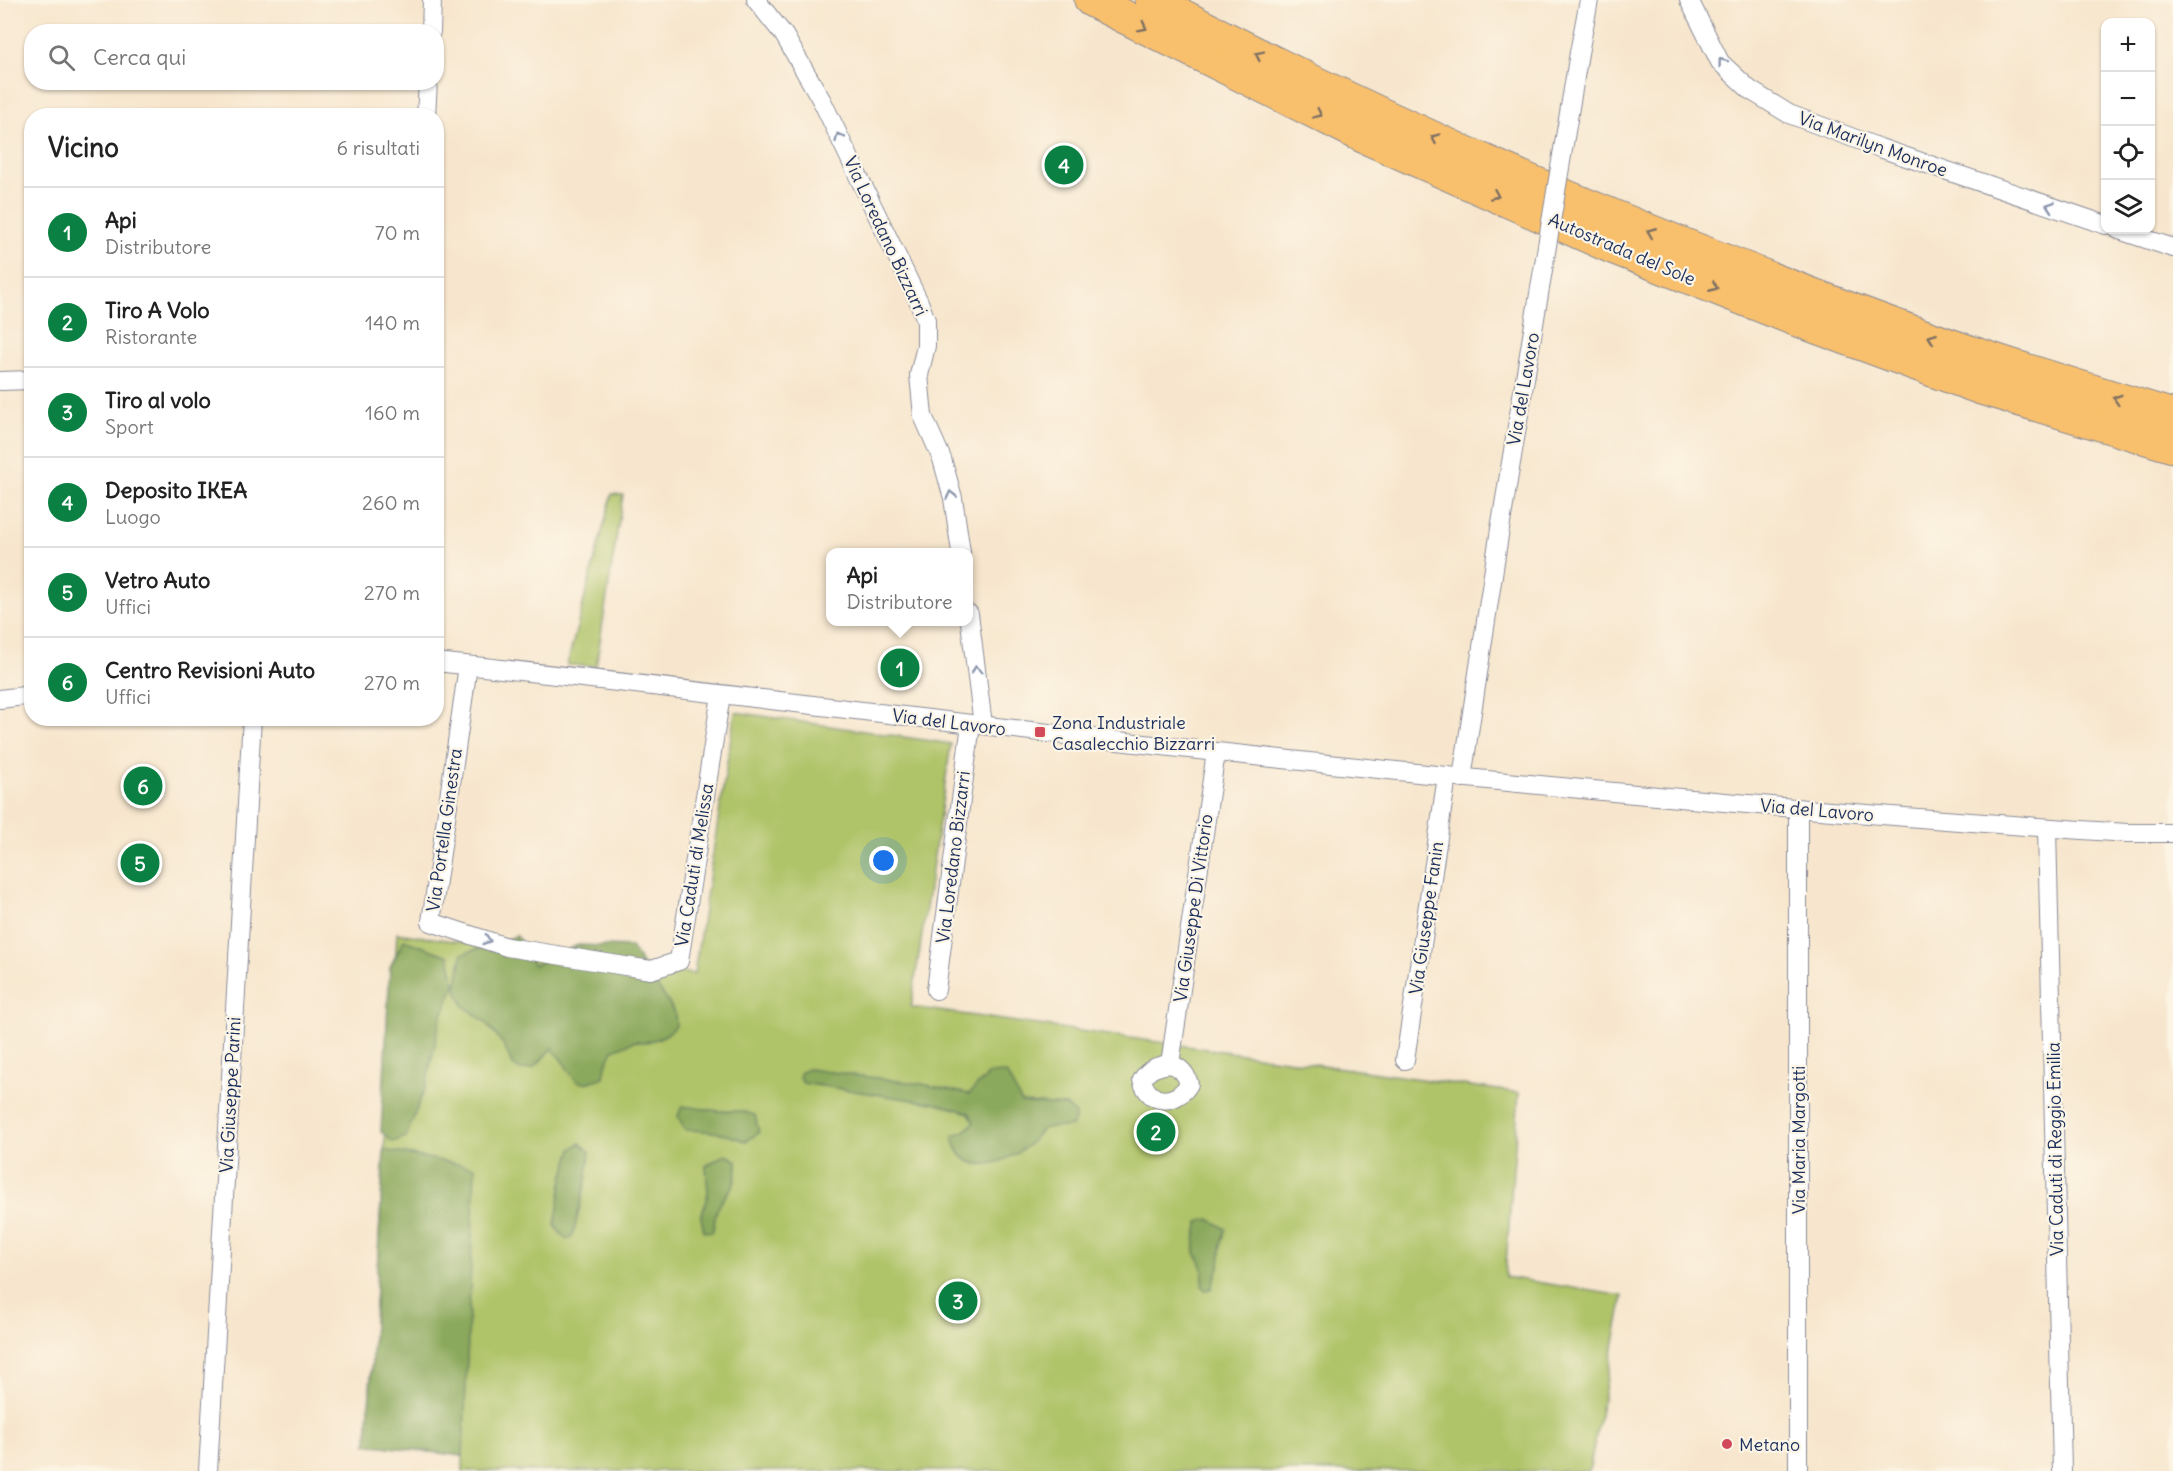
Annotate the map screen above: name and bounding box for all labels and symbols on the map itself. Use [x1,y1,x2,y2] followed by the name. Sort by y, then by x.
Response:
[1137,20,1148,31] one-way arrow
[1254,50,1265,62] one-way arrow
[1718,58,1729,69] one-way arrow
[1312,106,1323,118] one-way arrow
[1795,106,1951,182] street label: Via Marilyn Monroe
[835,132,847,143] one-way arrow
[1430,134,1441,146] one-way arrow
[1044,142,1084,188] pin: 4
[839,152,933,320] street label: Via Loredano Bizzarri
[1489,188,1500,200] one-way arrow
[2045,201,2056,214] one-way arrow
[1545,208,1699,290] street label: Autostrada del Sole
[1646,227,1657,239] one-way arrow
[1707,280,1718,292] one-way arrow
[1502,331,1544,447] street label: Via del Lavoro
[1927,333,1938,346] one-way arrow
[2112,394,2123,406] one-way arrow
[946,490,959,500] one-way arrow
[880,646,920,690] pin: 1
[970,665,983,674] one-way arrow
[891,704,1007,740] street label: Via del Lavoro
[1052,711,1215,755] place label: Zona Industriale Casalecchio Bizzarri
[1033,725,1047,739] marker: Zona Industriale Casalecchio Bizzarri
[421,747,467,913] street label: Via Portella Ginestra
[124,764,162,808] pin: 6
[931,769,975,945] street label: Via Loredano Bizzarri
[670,782,718,948] street label: Via Caduti di Melissa
[1759,794,1875,826] street label: Via del Lavoro
[1168,812,1218,1004] street label: Via Giuseppe Di Vittorio
[120,840,160,886] pin: 5
[1404,840,1448,996] street label: Via Giuseppe Fanin
[869,846,898,875] your location
[481,933,492,946] one-way arrow
[214,1016,246,1174] street label: Via Giuseppe Parini
[2042,1042,2068,1256] street label: Via Caduti di Reggio Emilia
[1787,1066,1810,1214] street label: Via Maria Margotti
[1136,1110,1176,1154] pin: 2
[938,1278,978,1324] pin: 3
[1739,1433,1800,1456] place label: Metano
[1720,1437,1734,1451] marker: Metano

